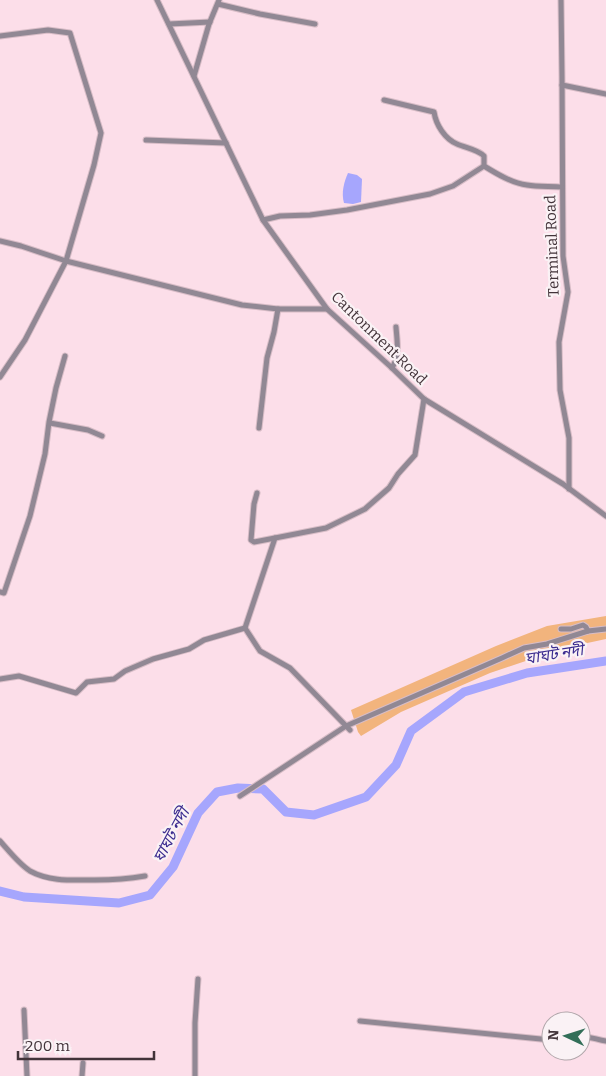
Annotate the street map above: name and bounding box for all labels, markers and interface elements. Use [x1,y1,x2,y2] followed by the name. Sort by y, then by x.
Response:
[541,195,563,297] street label: Terminal Road
[327,288,431,388] street label: Cantonment Road
[524,640,587,668] water label: ঘাঘট নদী
[149,802,194,865] water label: ঘাঘট নদী
[541,1011,591,1061] north arrow
[18,1028,154,1060] scale bar
[545,1029,562,1041] text: N
[25,1037,70,1055] text: 200 m

